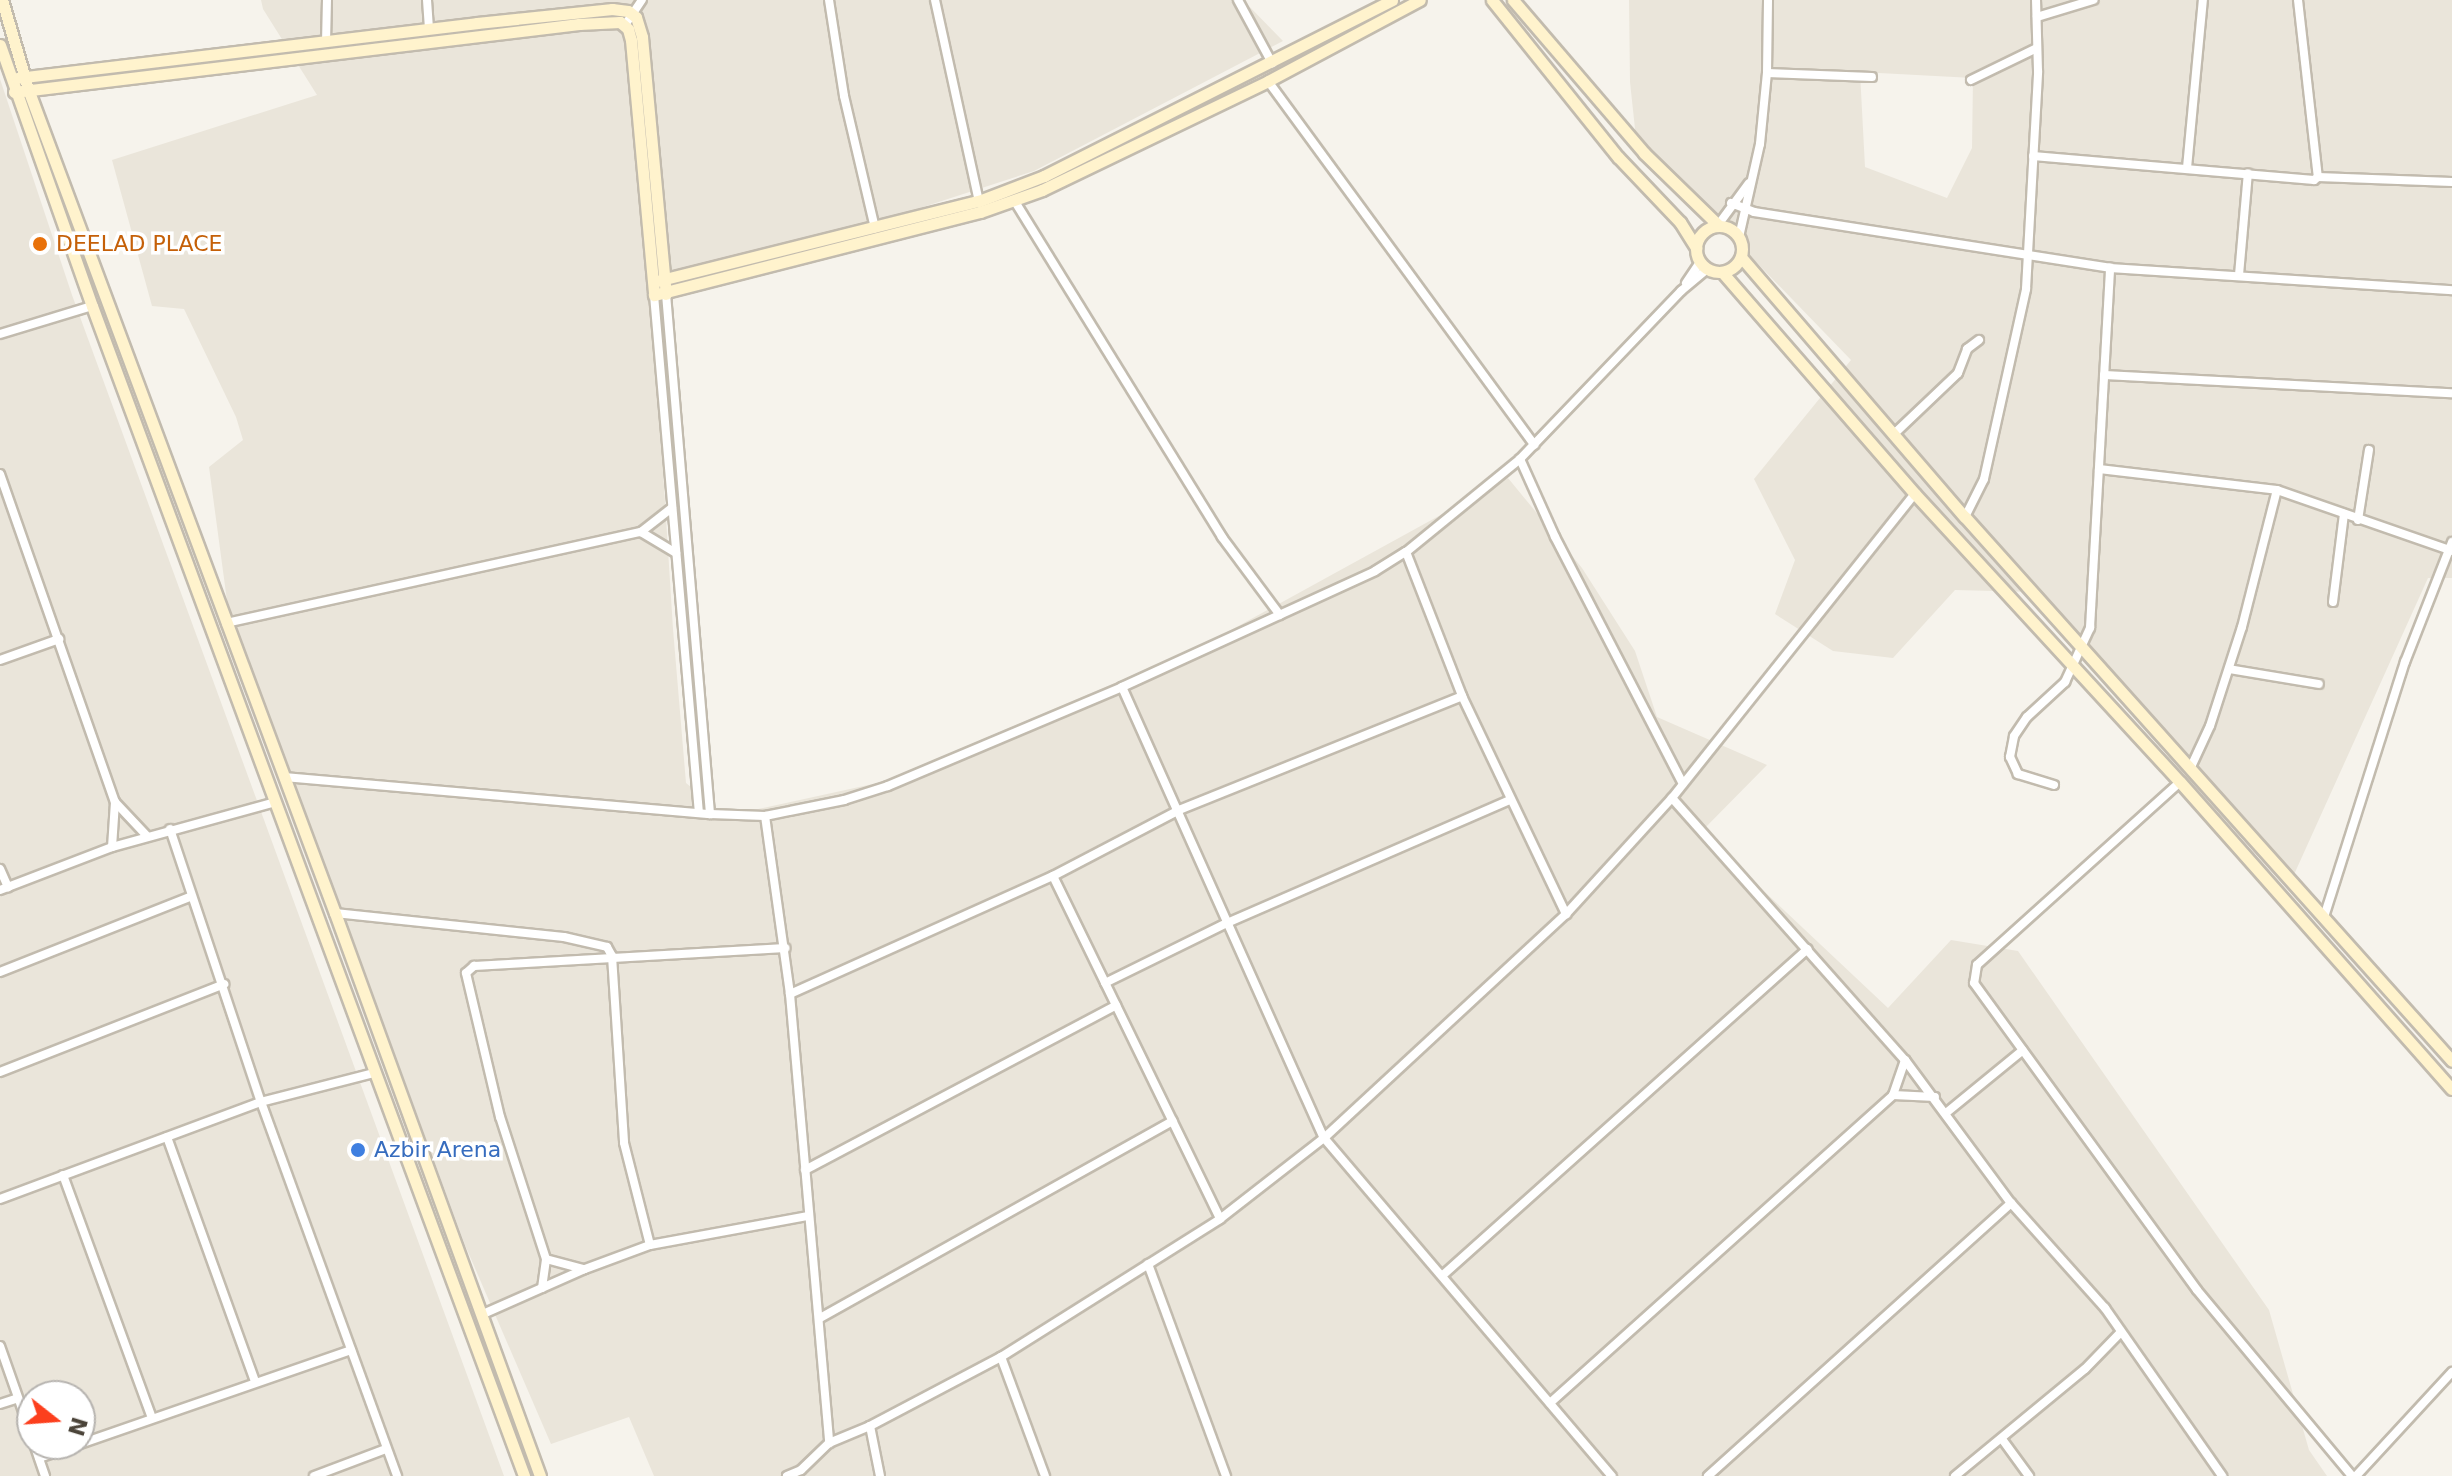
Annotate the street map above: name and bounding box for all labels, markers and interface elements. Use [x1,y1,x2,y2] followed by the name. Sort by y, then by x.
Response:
[56,231,222,257] place label: DEELAD PLACE
[31,235,49,253] marker: DEELAD PLACE
[374,1137,501,1163] place label: Azbir Arena
[349,1141,367,1159] marker: Azbir Arena
[16,1380,96,1460] north arrow
[63,1414,92,1439] text: N

